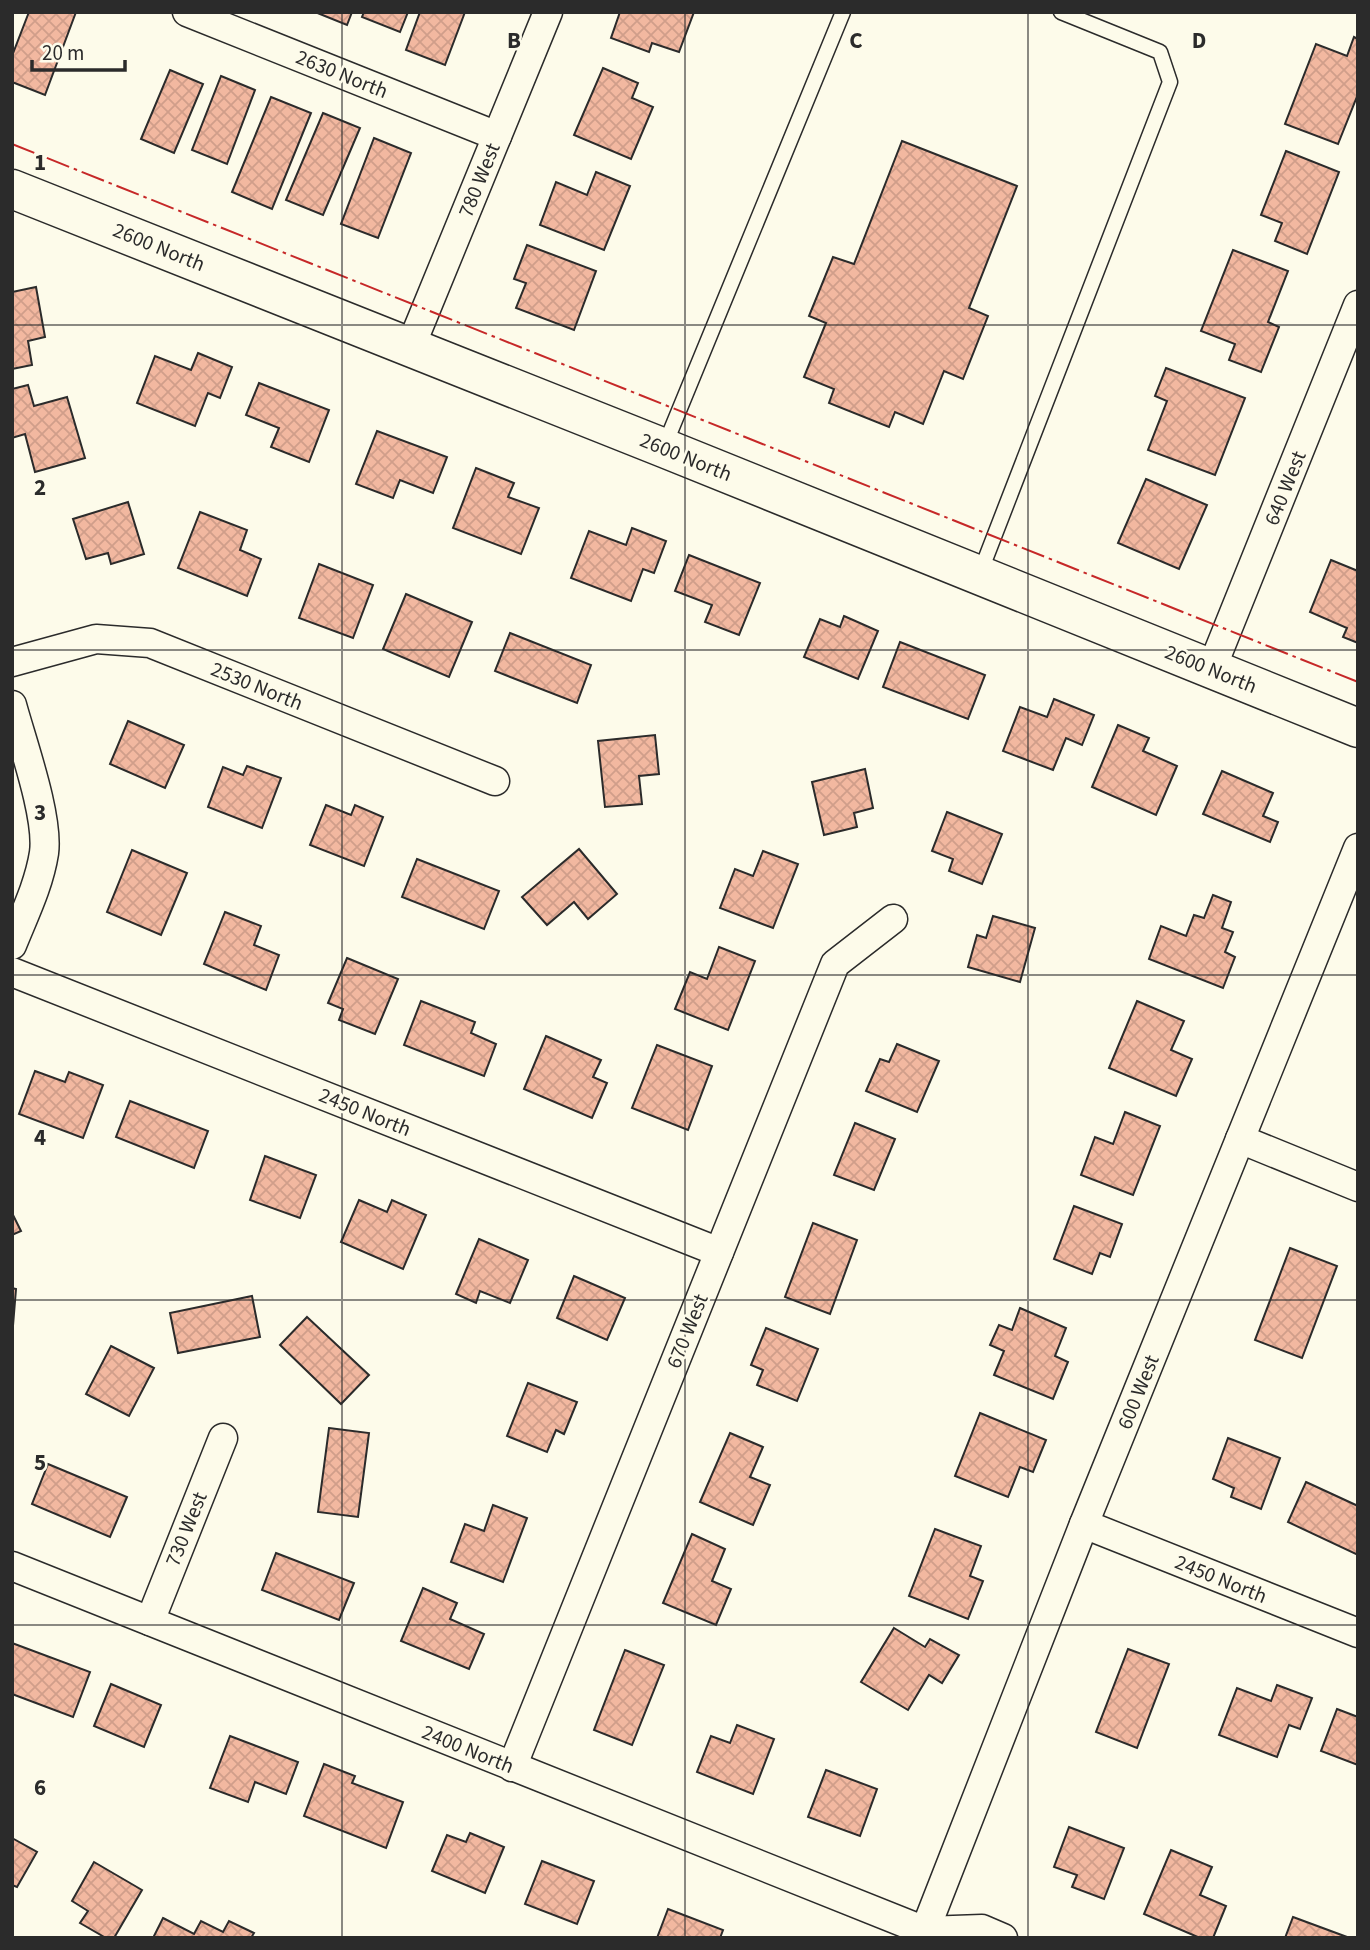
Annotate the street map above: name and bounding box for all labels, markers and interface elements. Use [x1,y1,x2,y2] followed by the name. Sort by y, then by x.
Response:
[507,24,521,57] text: B
[849,24,863,57] text: C
[1192,24,1206,57] text: D
[32,28,124,72] scale bar
[42,38,84,68] text: 20 m
[292,42,392,106] street label: 2630 North
[450,138,508,222] street label: 780 West
[34,146,46,179] text: 1
[109,215,209,279] street label: 2600 North
[636,425,736,489] street label: 2600 North
[1256,446,1314,530] street label: 640 West
[34,471,46,504] text: 2
[1161,637,1261,701] street label: 2600 North
[207,654,307,718] street label: 2530 North
[34,796,46,829] text: 3
[315,1080,415,1144] street label: 2450 North
[34,1121,46,1154] text: 4
[658,1289,716,1373] street label: 670 West
[1109,1350,1167,1434] street label: 600 West
[34,1446,46,1479] text: 5
[157,1487,215,1571] street label: 730 West
[1171,1547,1271,1611] street label: 2450 North
[418,1717,518,1781] street label: 2400 North
[34,1771,46,1804] text: 6

